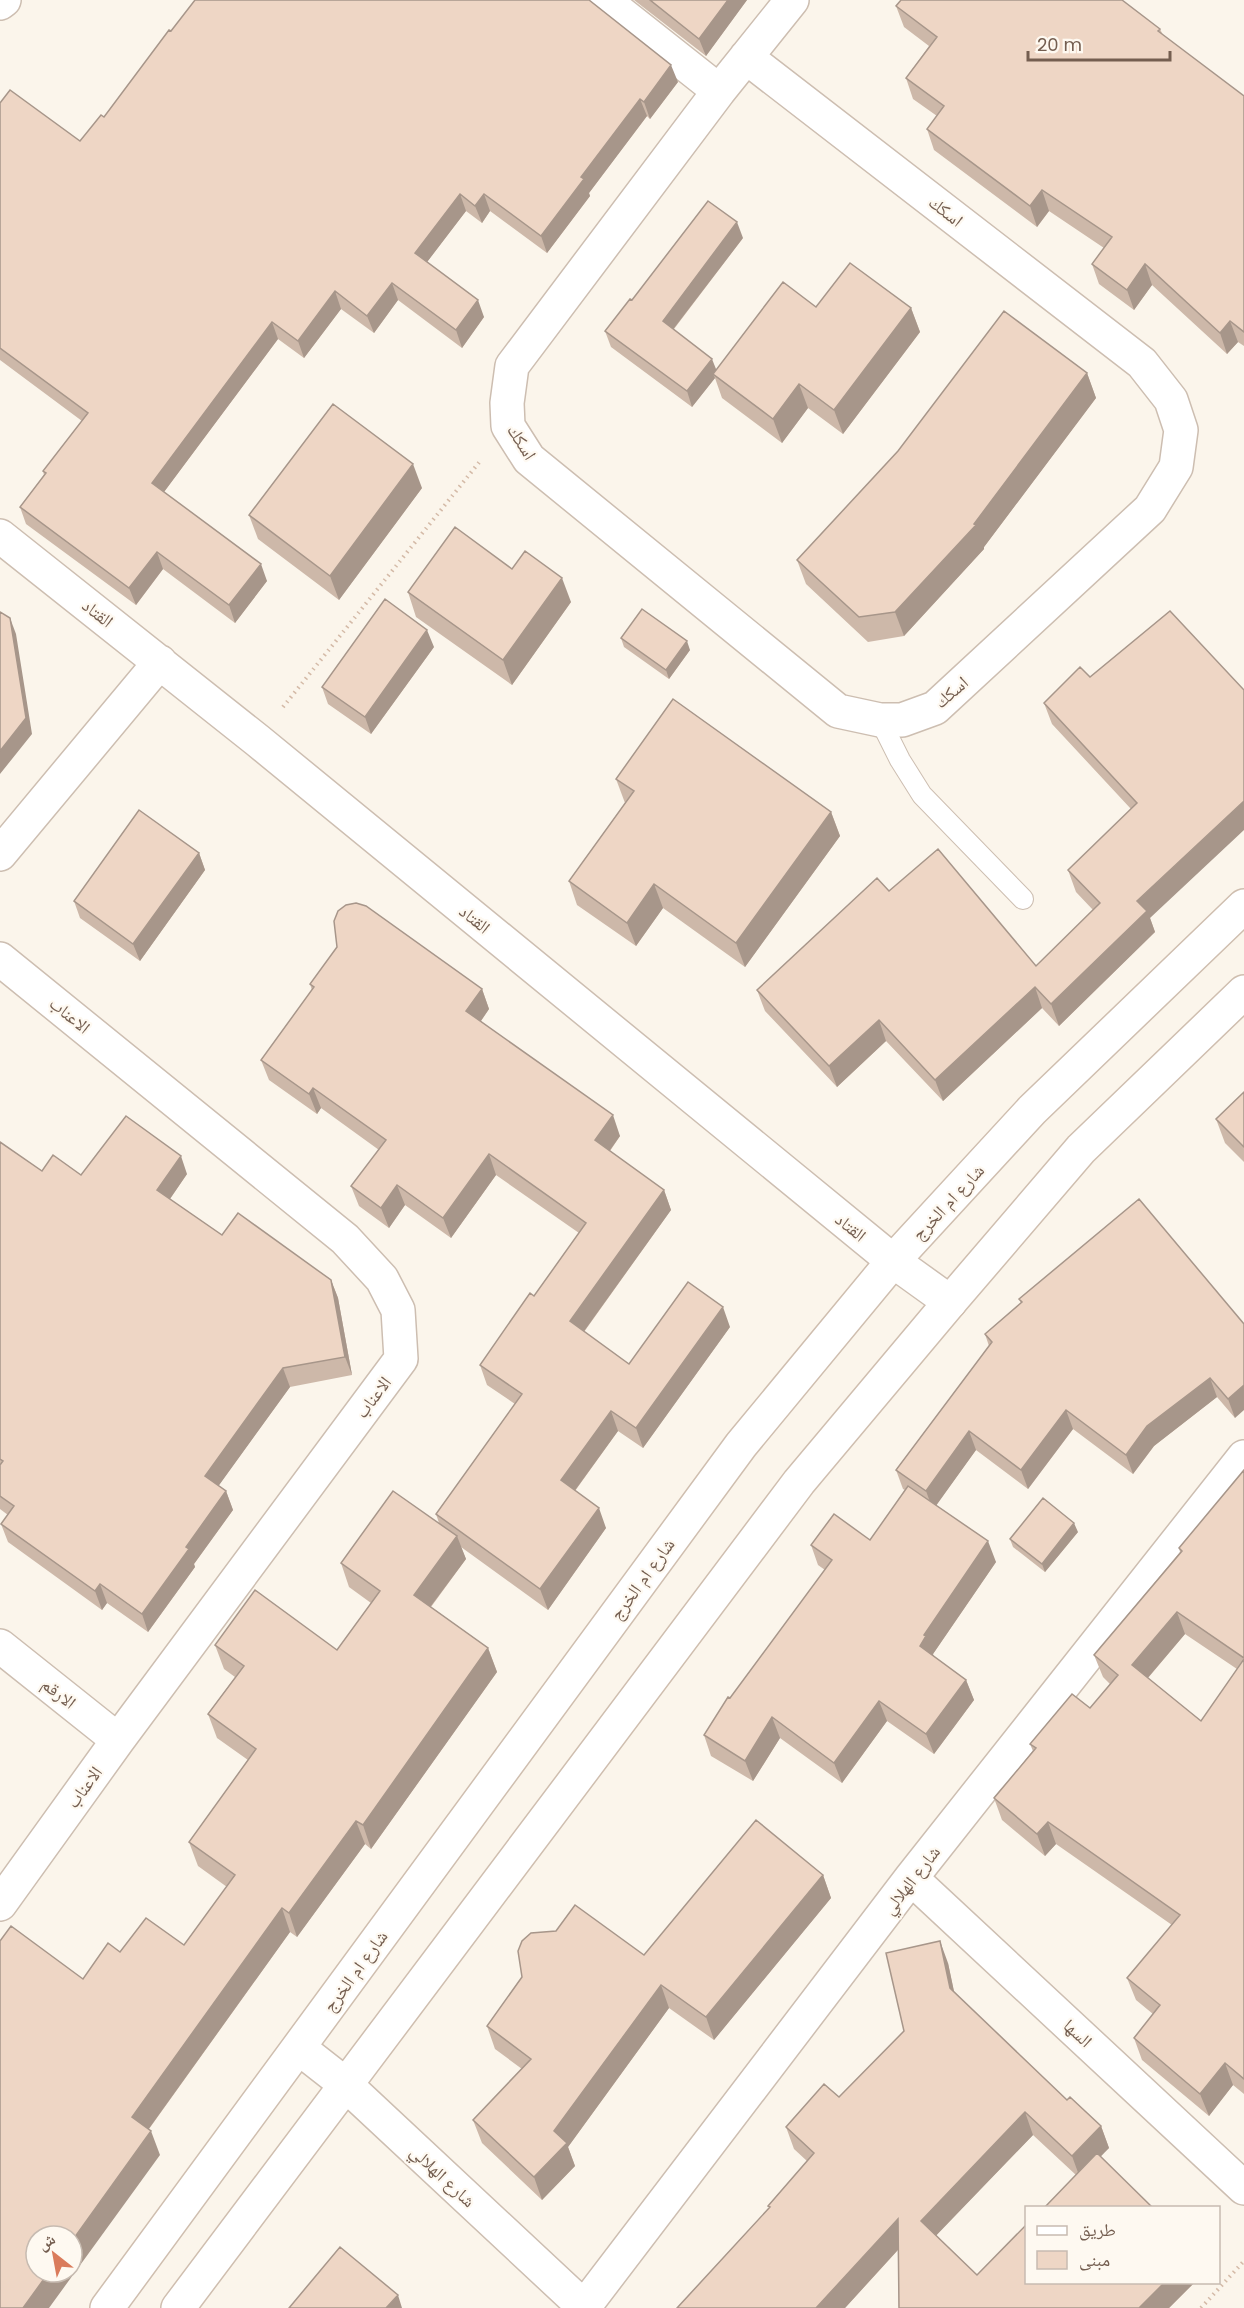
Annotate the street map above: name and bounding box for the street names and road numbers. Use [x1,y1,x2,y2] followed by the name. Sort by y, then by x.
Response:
[923,190,969,232] street label: اسكك
[501,419,543,465] street label: اسكك
[77,593,119,633] street label: القتاد
[929,670,973,714] street label: اسكك
[454,899,496,939] street label: القتاد
[44,991,96,1039] street label: الاعناب
[906,1158,990,1246] street label: شارع ام الخرج
[830,1207,872,1247] street label: القتاد
[349,1371,397,1423] street label: الاعناب
[604,1533,680,1625] street label: شارع ام الخرج
[36,1672,82,1714] street label: الارقم
[60,1761,108,1813] street label: الاعناب
[876,1840,948,1921] street label: شارع الهلالي
[317,1925,393,2017] street label: شارع ام الخرج
[1058,2013,1098,2053] street label: السها
[403,2139,481,2215] street label: شارع الهلالي

